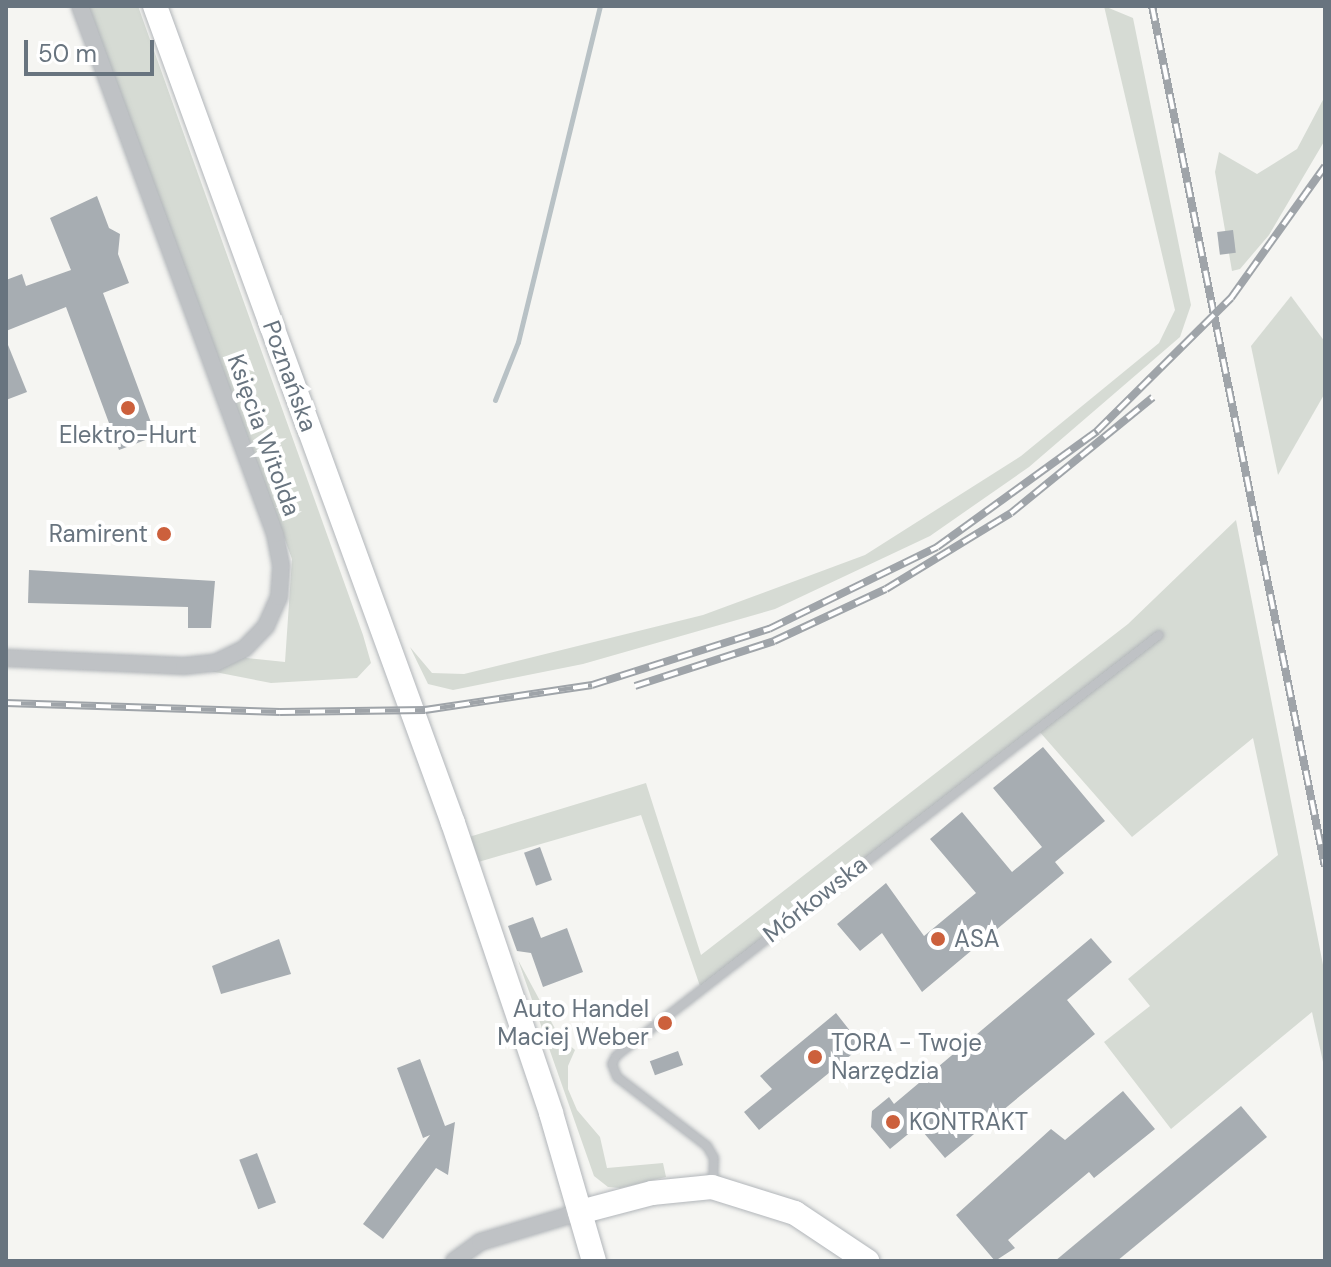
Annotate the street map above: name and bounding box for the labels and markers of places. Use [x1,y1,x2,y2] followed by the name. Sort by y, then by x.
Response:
[119,399,137,417] marker: Elektro-Hurt
[59,421,197,449] place label: Elektro-Hurt
[49,520,148,548] place label: Ramirent
[155,525,173,543] marker: Ramirent
[954,925,1000,953] place label: ASA
[929,930,947,948] marker: ASA
[497,995,649,1051] place label: Auto Handel Maciej Weber
[656,1014,674,1032] marker: Auto Handel Maciej Weber
[831,1029,982,1085] place label: TORA - Twoje Narzędzia
[806,1048,824,1066] marker: TORA - Twoje Narzędzia
[909,1108,1028,1136] place label: KONTRAKT
[884,1113,902,1131] marker: KONTRAKT

